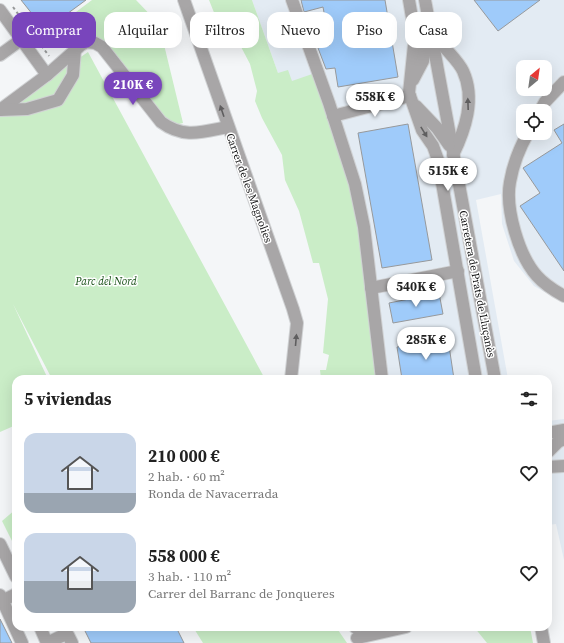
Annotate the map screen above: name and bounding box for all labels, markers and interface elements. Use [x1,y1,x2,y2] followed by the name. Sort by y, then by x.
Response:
[12,12,96,48] chip: Comprar
[104,12,182,48] chip: Alquilar
[190,12,259,48] chip: Filtros
[267,12,334,48] chip: Nuevo
[342,12,397,48] chip: Piso
[405,12,462,48] chip: Casa
[516,60,552,96] north arrow
[516,60,552,140] map controls
[100,72,166,106] pin: 210K €
[113,76,153,93] text: 210K €
[342,84,408,118] pin: 558K €
[355,88,395,105] text: 558K €
[465,98,471,111] one-way arrow
[516,104,552,140] button: locate
[219,105,225,117] one-way arrow
[421,126,428,138] one-way arrow
[222,131,276,245] street label: Carrer de les Magnolies
[415,158,481,192] pin: 515K €
[428,162,468,179] text: 515K €
[455,209,499,359] street label: Carretera de Prats de Lluçanès
[74,274,137,289] park label: Parc del Nord
[383,274,449,308] pin: 540K €
[396,278,436,295] text: 540K €
[393,327,459,361] pin: 285K €
[406,331,446,348] text: 285K €
[292,334,299,346] one-way arrow
[24,387,111,411] text: 5 viviendas
[518,388,540,410] icon: filters
[148,444,220,468] text: 210 000 €
[56,449,104,497] icon: home
[518,462,540,484] icon: heart
[148,468,225,485] text: 2 hab. · 60 m²
[148,485,278,502] text: Ronda de Navacerrada
[148,544,220,568] text: 558 000 €
[56,549,104,597] icon: home
[518,562,540,584] icon: heart
[148,568,231,585] text: 3 hab. · 110 m²
[148,585,335,602] text: Carrer del Barranc de Jonqueres

